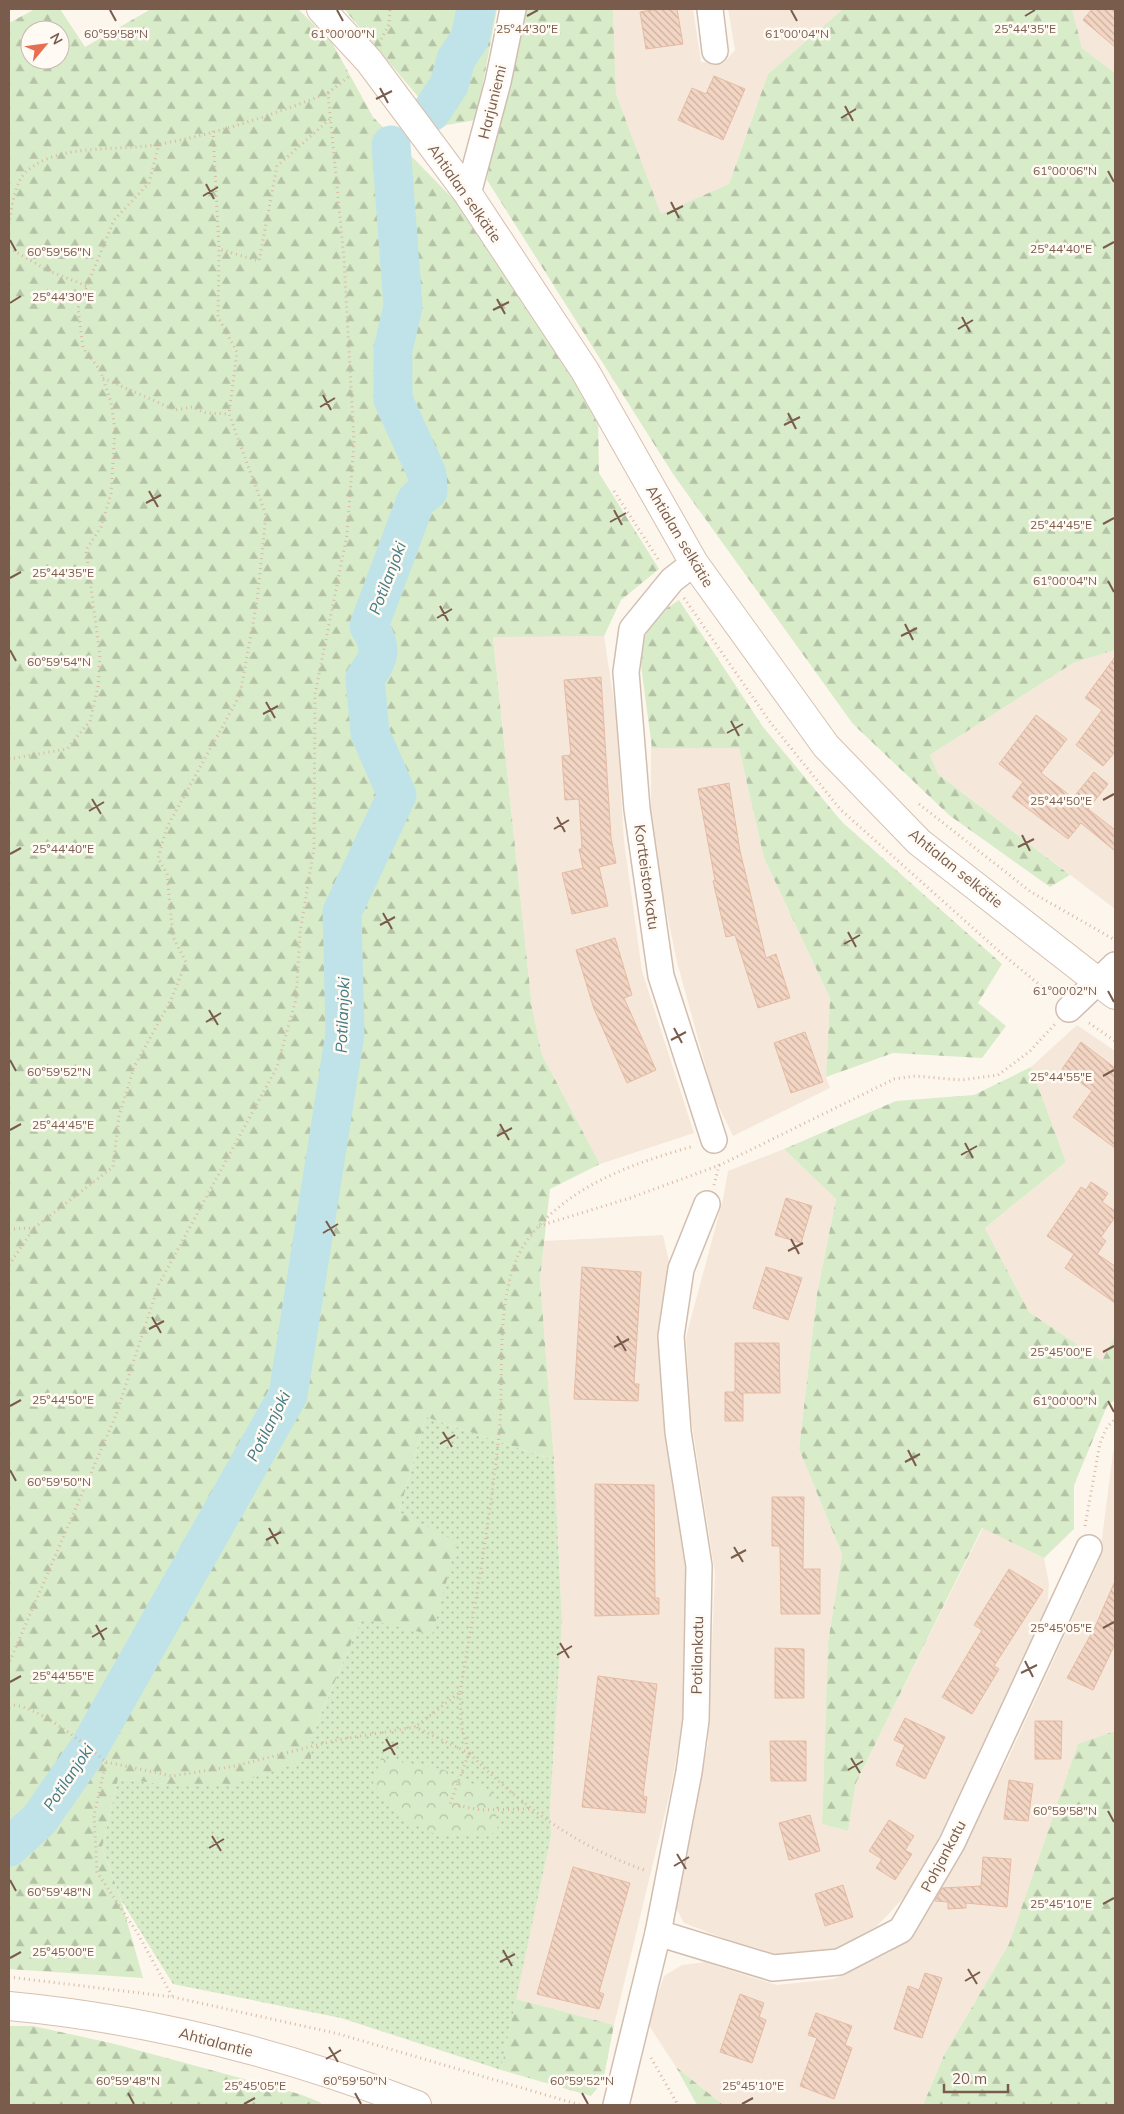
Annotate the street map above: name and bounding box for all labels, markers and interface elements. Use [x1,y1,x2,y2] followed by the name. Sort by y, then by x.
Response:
[20,20,70,70] north arrow
[496,21,558,36] text: 25°44'30"E
[994,21,1056,36] text: 25°44'35"E
[84,26,148,41] text: 60°59'58"N
[311,26,375,41] text: 61°00'00"N
[765,26,829,41] text: 61°00'04"N
[46,30,67,48] text: N
[474,63,510,141] street label: Harjuniemi
[424,140,506,246] street label: Ahtialan selkätie
[1033,163,1097,178] text: 61°00'06"N
[1030,241,1092,256] text: 25°44'40"E
[27,244,91,259] text: 60°59'56"N
[32,289,94,304] text: 25°44'30"E
[642,481,718,591] street label: Ahtialan selkätie
[1030,517,1092,532] text: 25°44'45"E
[364,539,410,617] water label: Potilanjoki
[32,565,94,580] text: 25°44'35"E
[1033,573,1097,588] text: 61°00'04"N
[27,654,91,669] text: 60°59'54"N
[1030,793,1092,808] text: 25°44'50"E
[630,823,664,931] street label: Kortteistonkatu
[905,824,1007,912] street label: Ahtialan selkätie
[32,841,94,856] text: 25°44'40"E
[331,976,353,1053] water label: Potilanjoki
[1033,983,1097,998] text: 61°00'02"N
[27,1064,91,1079] text: 60°59'52"N
[1030,1069,1092,1084] text: 25°44'55"E
[32,1117,94,1132] text: 25°44'45"E
[1030,1344,1092,1359] text: 25°45'00"E
[242,1387,294,1465] water label: Potilanjoki
[32,1392,94,1407] text: 25°44'50"E
[1033,1393,1097,1408] text: 61°00'00"N
[27,1474,91,1489] text: 60°59'50"N
[687,1616,707,1694] street label: Potilankatu
[1030,1620,1092,1635] text: 25°45'05"E
[32,1668,94,1683] text: 25°44'55"E
[38,1740,98,1814] water label: Potilanjoki
[1033,1803,1097,1818] text: 60°59'58"N
[916,1817,970,1895] street label: Pohjankatu
[27,1884,91,1899] text: 60°59'48"N
[1030,1896,1092,1911] text: 25°45'10"E
[32,1944,94,1959] text: 25°45'00"E
[177,2023,255,2061] street label: Ahtialantie
[944,2062,1008,2094] scale bar
[952,2069,987,2088] text: 20 m
[96,2073,160,2088] text: 60°59'48"N
[323,2073,387,2088] text: 60°59'50"N
[550,2073,614,2088] text: 60°59'52"N
[224,2078,286,2093] text: 25°45'05"E
[722,2078,784,2093] text: 25°45'10"E

